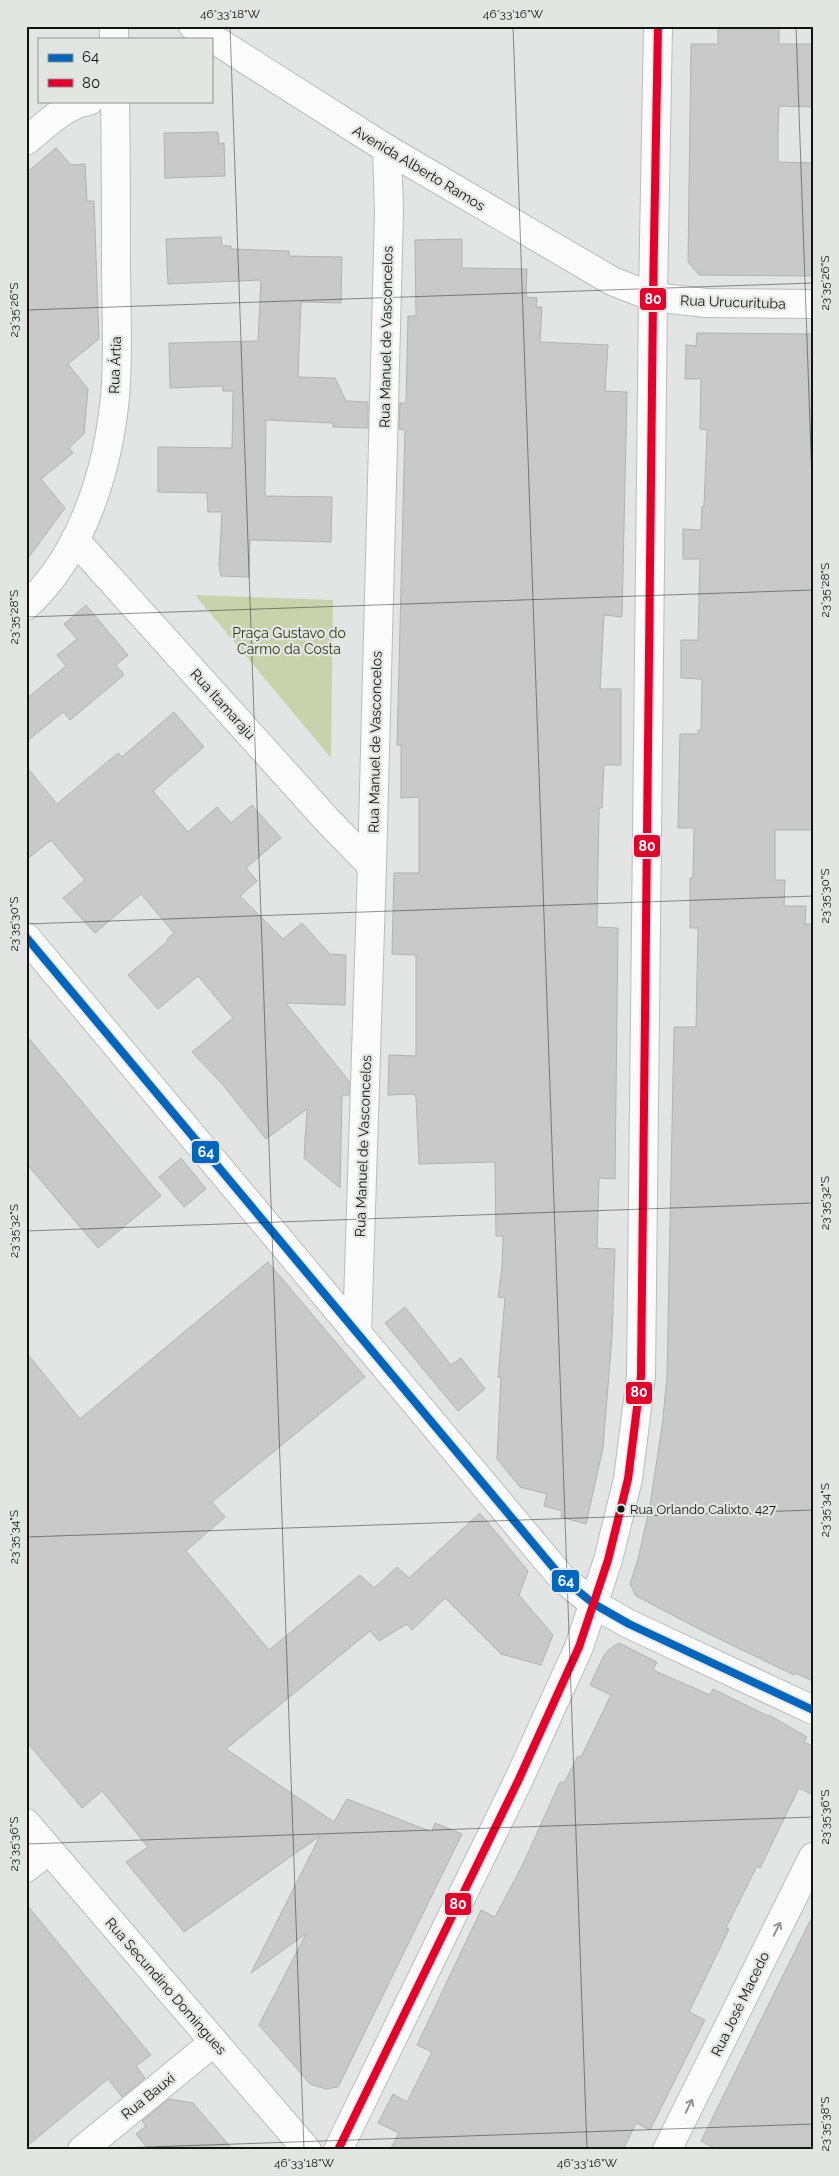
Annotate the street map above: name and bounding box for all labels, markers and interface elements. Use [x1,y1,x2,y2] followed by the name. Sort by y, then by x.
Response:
[200,7,261,21] text: 46°33'18"W
[483,7,544,21] text: 46°33'16"W
[38,38,212,102] legend
[82,48,99,66] text: 64
[82,74,100,92] text: 80
[350,122,488,214] street label: Avenida Alberto Ramos
[376,246,396,428] street label: Rua Manuel de Vasconcelos
[818,256,832,310] text: 23°35'26"S
[7,283,21,337] text: 23°35'26"S
[639,287,667,311] line badge: 80
[644,291,662,307] text: 80
[680,292,786,312] street label: Rua Urucurituba
[105,336,124,394] street label: Rua Ártia
[818,563,832,617] text: 23°35'28"S
[7,590,21,644] text: 23°35'28"S
[232,625,346,657] park label: Praça Gustavo do Carmo da Costa
[365,651,385,833] street label: Rua Manuel de Vasconcelos
[187,666,259,742] street label: Rua Itamaraju
[633,834,661,858] line badge: 80
[638,838,656,854] text: 80
[818,868,832,924] text: 23°35'30"S
[7,896,21,952] text: 23°35'30"S
[352,1055,374,1237] street label: Rua Manuel de Vasconcelos
[191,1140,220,1164] line badge: 64
[198,1144,214,1160] text: 64
[818,1176,832,1230] text: 23°35'32"S
[7,1204,21,1258] text: 23°35'32"S
[625,1381,653,1405] line badge: 80
[630,1384,648,1400] text: 80
[818,1483,832,1537] text: 23°35'34"S
[630,1502,776,1517] place label: Rua Orlando Calixto, 427
[616,1504,626,1514] marker: Rua Orlando Calixto, 427
[7,1510,21,1564] text: 23°35'34"S
[551,1569,580,1593] line badge: 64
[558,1573,574,1589] text: 64
[818,1789,832,1845] text: 23°35'36"S
[7,1816,21,1872] text: 23°35'36"S
[444,1892,472,1916] line badge: 80
[449,1896,467,1912] text: 80
[102,1914,230,2058] street label: Rua Secundino Domingues
[773,1922,782,1937] one-way arrow
[708,1949,772,2059] street label: Rua José Macedo
[118,2070,178,2122] street label: Rua Bauxi
[818,2097,832,2151] text: 23°35'38"S
[685,2099,694,2114] one-way arrow
[274,2156,335,2170] text: 46°33'18"W
[557,2156,618,2170] text: 46°33'16"W

